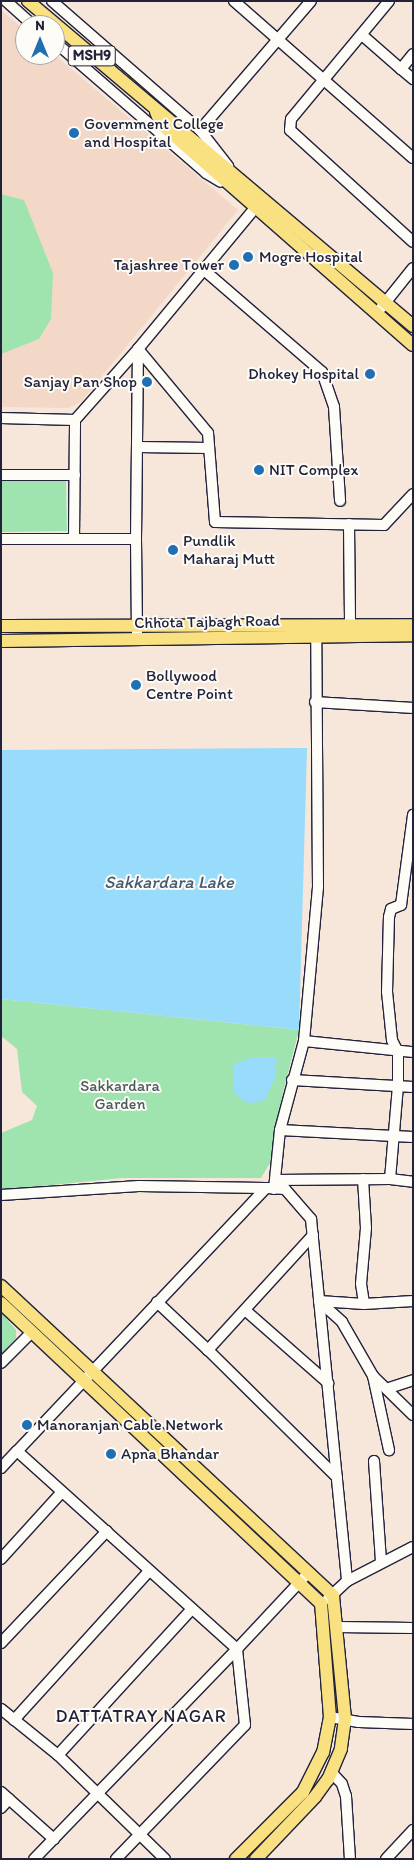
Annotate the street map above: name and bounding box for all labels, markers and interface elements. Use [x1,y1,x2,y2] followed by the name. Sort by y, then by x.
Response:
[15,15,65,65] north arrow
[35,17,45,34] text: N
[67,44,117,68] road number: MSH9
[84,114,224,152] place label: Government College and Hospital
[68,127,80,139] marker: Government College and Hospital
[259,247,362,267] place label: Mogre Hospital
[241,250,255,264] marker: Mogre Hospital
[115,255,224,275] place label: Tajashree Tower
[228,259,240,271] marker: Tajashree Tower
[247,364,359,384] place label: Dhokey Hospital
[363,367,377,381] marker: Dhokey Hospital
[24,372,137,392] place label: Sanjay Pan Shop
[141,376,153,388] marker: Sanjay Pan Shop
[269,460,358,480] place label: NIT Complex
[253,464,265,476] marker: NIT Complex
[183,531,275,569] place label: Pundlik Maharaj Mutt
[167,544,179,556] marker: Pundlik Maharaj Mutt
[135,611,279,633] street label: Chhota Tajbagh Road
[146,666,232,704] place label: Bollywood Centre Point
[130,679,142,691] marker: Bollywood Centre Point
[104,871,234,893] water label: Sakkardara Lake
[80,1076,160,1114] park label: Sakkardara Garden
[37,1415,224,1435] place label: Manoranjan Cable Network
[21,1419,33,1431] marker: Manoranjan Cable Network
[121,1444,219,1464] place label: Apna Bhandar
[105,1448,117,1460] marker: Apna Bhandar
[51,1705,231,1727] district label: DATTATRAY NAGAR

